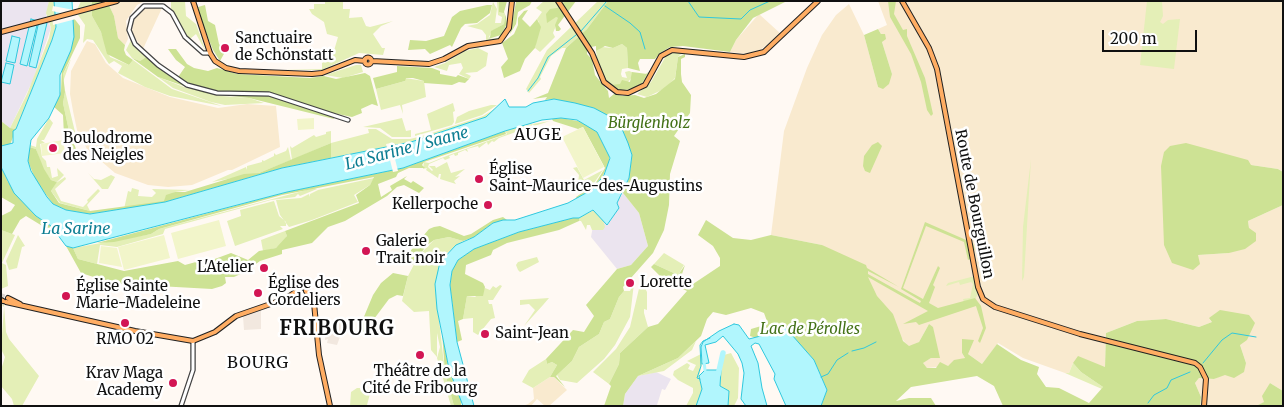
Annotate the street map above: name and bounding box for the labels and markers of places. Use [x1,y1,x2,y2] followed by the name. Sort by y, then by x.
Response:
[235,30,334,65] place label: Sanctuaire de Schönstatt
[219,42,231,54] marker: Sanctuaire de Schönstatt
[63,130,152,165] place label: Boulodrome des Neigles
[47,142,59,154] marker: Boulodrome des Neigles
[489,161,703,196] place label: Église Saint-Maurice-des-Augustins
[473,173,485,185] marker: Église Saint-Maurice-des-Augustins
[392,196,478,214] place label: Kellerpoche
[482,199,494,211] marker: Kellerpoche
[376,233,445,268] place label: Galerie Trait noir
[360,245,372,257] marker: Galerie Trait noir
[197,259,254,277] place label: L'Atelier
[258,262,270,274] marker: L'Atelier
[640,274,692,292] place label: Lorette
[268,275,341,310] place label: Église des Cordeliers
[624,277,636,289] marker: Lorette
[76,278,200,313] place label: Église Sainte Marie-Madeleine
[252,287,264,299] marker: Église des Cordeliers
[60,290,72,302] marker: Église Sainte Marie-Madeleine
[119,317,131,329] marker: RMO 02
[495,325,569,343] place label: Saint-Jean
[479,328,491,340] marker: Saint-Jean
[96,331,154,349] place label: RMO 02
[414,349,426,361] marker: Théâtre de la Cité de Fribourg
[363,363,477,398] place label: Théâtre de la Cité de Fribourg
[86,365,163,400] place label: Krav Maga Academy
[167,377,179,389] marker: Krav Maga Academy

